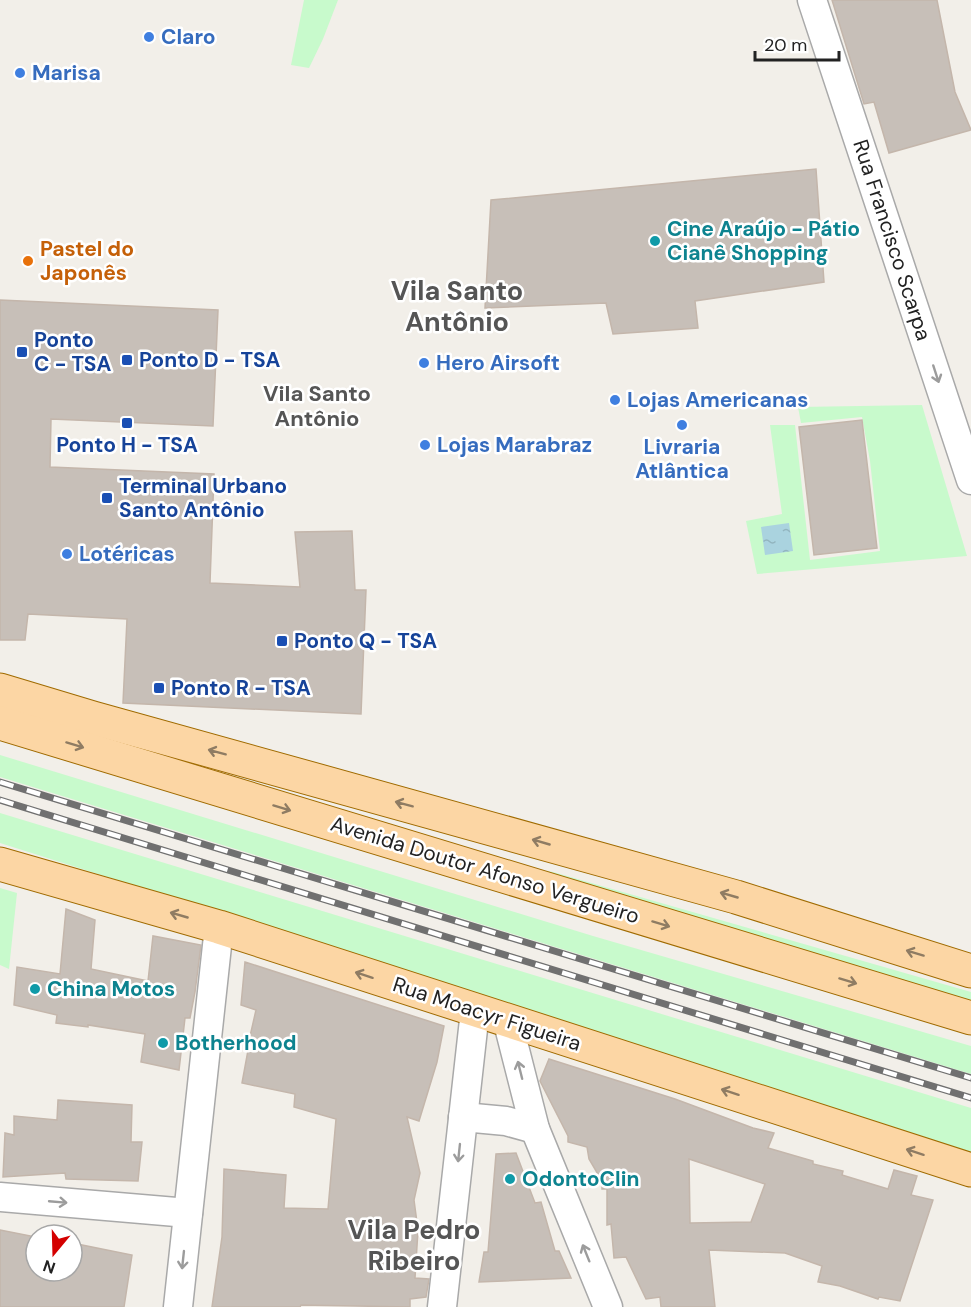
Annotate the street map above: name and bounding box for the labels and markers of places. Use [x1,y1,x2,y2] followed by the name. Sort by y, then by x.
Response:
[161,23,216,51] place label: Claro
[142,30,156,44] marker: Claro
[32,59,101,87] place label: Marisa
[13,66,27,80] marker: Marisa
[667,215,860,267] place label: Cine Araújo - Pátio Cianê Shopping
[648,234,662,248] marker: Cine Araújo - Pátio Cianê Shopping
[40,235,134,287] place label: Pastel do Japonês
[21,254,35,268] marker: Pastel do Japonês
[34,326,112,378] place label: Ponto C - TSA
[15,345,29,359] marker: Ponto C - TSA
[139,346,281,374] place label: Ponto D - TSA
[436,349,560,377] place label: Hero Airsoft
[120,353,134,367] marker: Ponto D - TSA
[417,356,431,370] marker: Hero Airsoft
[627,386,808,414] place label: Lojas Americanas
[608,393,622,407] marker: Lojas Americanas
[120,416,134,430] marker: Ponto H - TSA
[675,418,689,432] marker: Livraria Atlântica
[56,431,198,459] place label: Ponto H - TSA
[437,431,592,459] place label: Lojas Marabraz
[635,433,729,485] place label: Livraria Atlântica
[418,438,432,452] marker: Lojas Marabraz
[119,472,287,524] place label: Terminal Urbano Santo Antônio
[100,491,114,505] marker: Terminal Urbano Santo Antônio
[79,540,175,568] place label: Lotéricas
[60,547,74,561] marker: Lotéricas
[294,627,437,655] place label: Ponto Q - TSA
[275,634,289,648] marker: Ponto Q - TSA
[171,674,311,702] place label: Ponto R - TSA
[152,681,166,695] marker: Ponto R - TSA
[47,975,175,1003] place label: China Motos
[28,982,42,996] marker: China Motos
[175,1029,296,1057] place label: Botherhood
[156,1036,170,1050] marker: Botherhood
[522,1165,639,1193] place label: OdontoClin
[503,1172,517,1186] marker: OdontoClin

